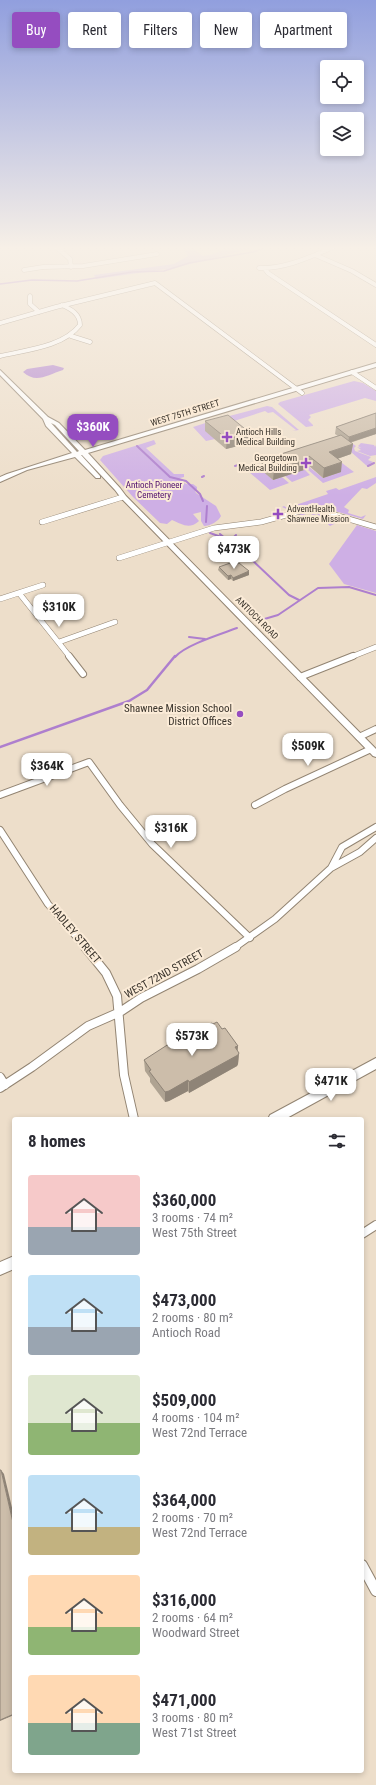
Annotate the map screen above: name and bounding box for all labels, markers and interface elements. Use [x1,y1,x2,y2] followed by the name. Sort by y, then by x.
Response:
[12,12,60,48] chip: Buy
[68,12,121,48] chip: Rent
[129,12,192,48] chip: Filters
[200,12,252,48] chip: New
[260,12,347,48] chip: Apartment
[320,60,364,156] map controls
[320,60,364,104] button: locate
[320,112,364,156] button: layers
[149,398,221,428] street label: WEST 75TH STREET
[65,414,121,448] pin: $360K
[76,419,110,434] text: $360K
[236,427,295,447] place label: Antioch Hills Medical Building
[221,431,233,443] marker: Antioch Hills Medical Building
[238,453,297,473] place label: Georgetown Medical Building
[300,457,312,469] marker: Georgetown Medical Building
[126,480,182,500] park label: Antioch Pioneer Cemetery
[287,504,349,524] place label: AdventHealth Shawnee Mission
[272,508,284,520] marker: AdventHealth Shawnee Mission
[206,536,262,570] pin: $473K
[217,541,251,556] text: $473K
[31,594,87,628] pin: $310K
[234,595,280,641] street label: ANTIOCH ROAD
[42,599,76,614] text: $310K
[124,702,232,728] place label: Shawnee Mission School District Offices
[235,709,245,719] marker: Shawnee Mission School District Offices
[280,733,336,767] pin: $509K
[291,738,325,753] text: $509K
[19,753,75,787] pin: $364K
[30,758,64,773] text: $364K
[143,815,199,849] pin: $316K
[154,820,188,835] text: $316K
[47,902,103,966] street label: HADLEY STREET
[122,947,206,1001] street label: WEST 72ND STREET
[164,1023,220,1057] pin: $573K
[175,1028,209,1043] text: $573K
[303,1068,359,1102] pin: $471K
[314,1073,348,1088] text: $471K
[326,1130,348,1152] icon: filters
[28,1131,86,1151] text: 8 homes
[152,1190,216,1210] text: $360,000
[60,1191,108,1239] icon: home
[152,1210,233,1225] text: 3 rooms · 74 m²
[152,1225,237,1240] text: West 75th Street
[152,1290,216,1310] text: $473,000
[60,1291,108,1339] icon: home
[152,1310,233,1325] text: 2 rooms · 80 m²
[152,1325,221,1340] text: Antioch Road
[152,1390,216,1410] text: $509,000
[60,1391,108,1439] icon: home
[152,1410,239,1425] text: 4 rooms · 104 m²
[152,1425,247,1440] text: West 72nd Terrace
[152,1490,216,1510] text: $364,000
[60,1491,108,1539] icon: home
[152,1510,233,1525] text: 2 rooms · 70 m²
[152,1525,247,1540] text: West 72nd Terrace
[152,1590,216,1610] text: $316,000
[60,1591,108,1639] icon: home
[152,1610,233,1625] text: 2 rooms · 64 m²
[152,1625,240,1640] text: Woodward Street
[152,1690,216,1710] text: $471,000
[60,1691,108,1739] icon: home
[152,1710,233,1725] text: 3 rooms · 80 m²
[152,1725,237,1740] text: West 71st Street

